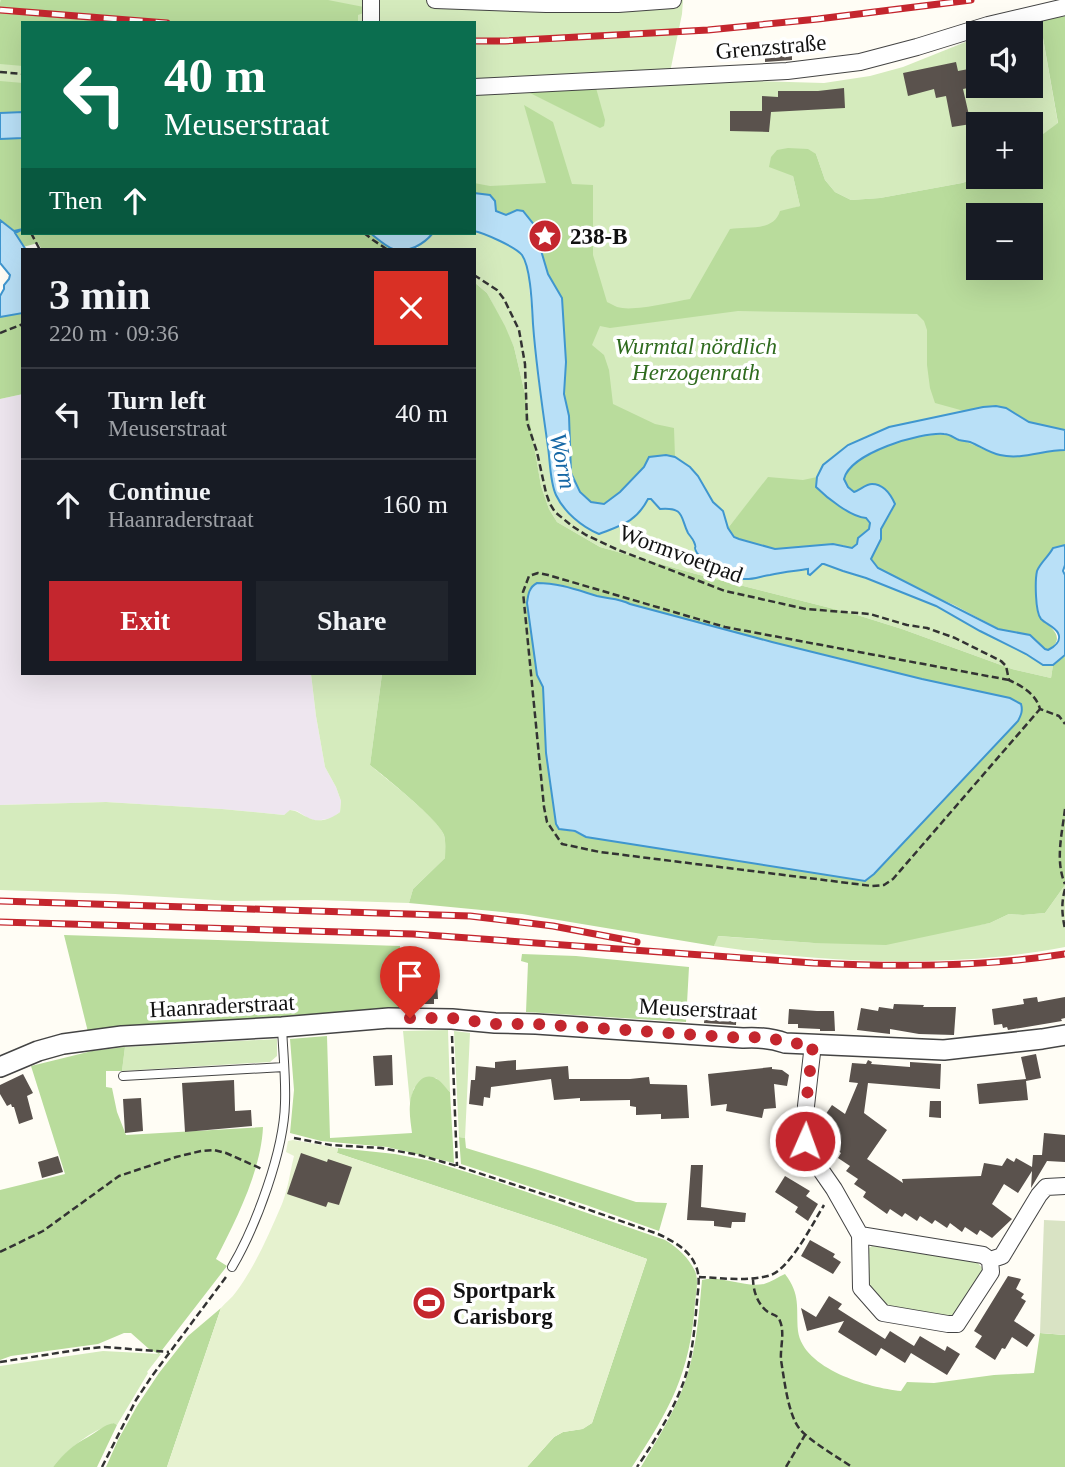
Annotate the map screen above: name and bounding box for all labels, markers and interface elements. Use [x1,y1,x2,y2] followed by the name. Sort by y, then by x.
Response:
[966,21,1043,280] map controls
[966,21,1043,98] button: sound
[715,30,827,64] street label: Grenzstraße
[164,48,266,103] text: 40 m
[49,49,140,140] icon: left
[164,106,329,142] text: Meuserstraat
[966,112,1043,189] button: +
[116,182,154,220] icon: ahead
[49,186,102,215] text: Then
[966,203,1043,280] button: −
[526,217,564,255] place icon: 238-B
[570,224,628,249] place label: 238-B
[374,271,448,345] button: close
[49,272,151,318] text: 3 min
[49,321,179,346] text: 220 m · 09:36
[615,334,777,385] park label: Wurmtal nördlich Herzogenrath
[108,386,206,415] text: Turn left
[49,395,87,433] icon: left
[395,399,448,428] text: 40 m
[108,416,227,441] text: Meuserstraat
[545,431,581,491] water label: Worm
[108,477,211,506] text: Continue
[49,486,87,524] icon: ahead
[382,490,448,519] text: 160 m
[108,507,254,532] text: Haanraderstraat
[616,520,747,588] street label: Wormvoetpad
[49,581,242,661] button: Exit
[256,581,448,661] button: Share
[380,946,440,1018] pin
[391,957,429,995] icon: arrive
[149,990,296,1022] street label: Haanraderstraat
[638,993,759,1025] street label: Meuserstraat
[768,1104,842,1178] position arrow
[453,1278,555,1329] place label: Sportpark Carisborg
[410,1284,448,1322] sports icon: Sportpark Carisborg

